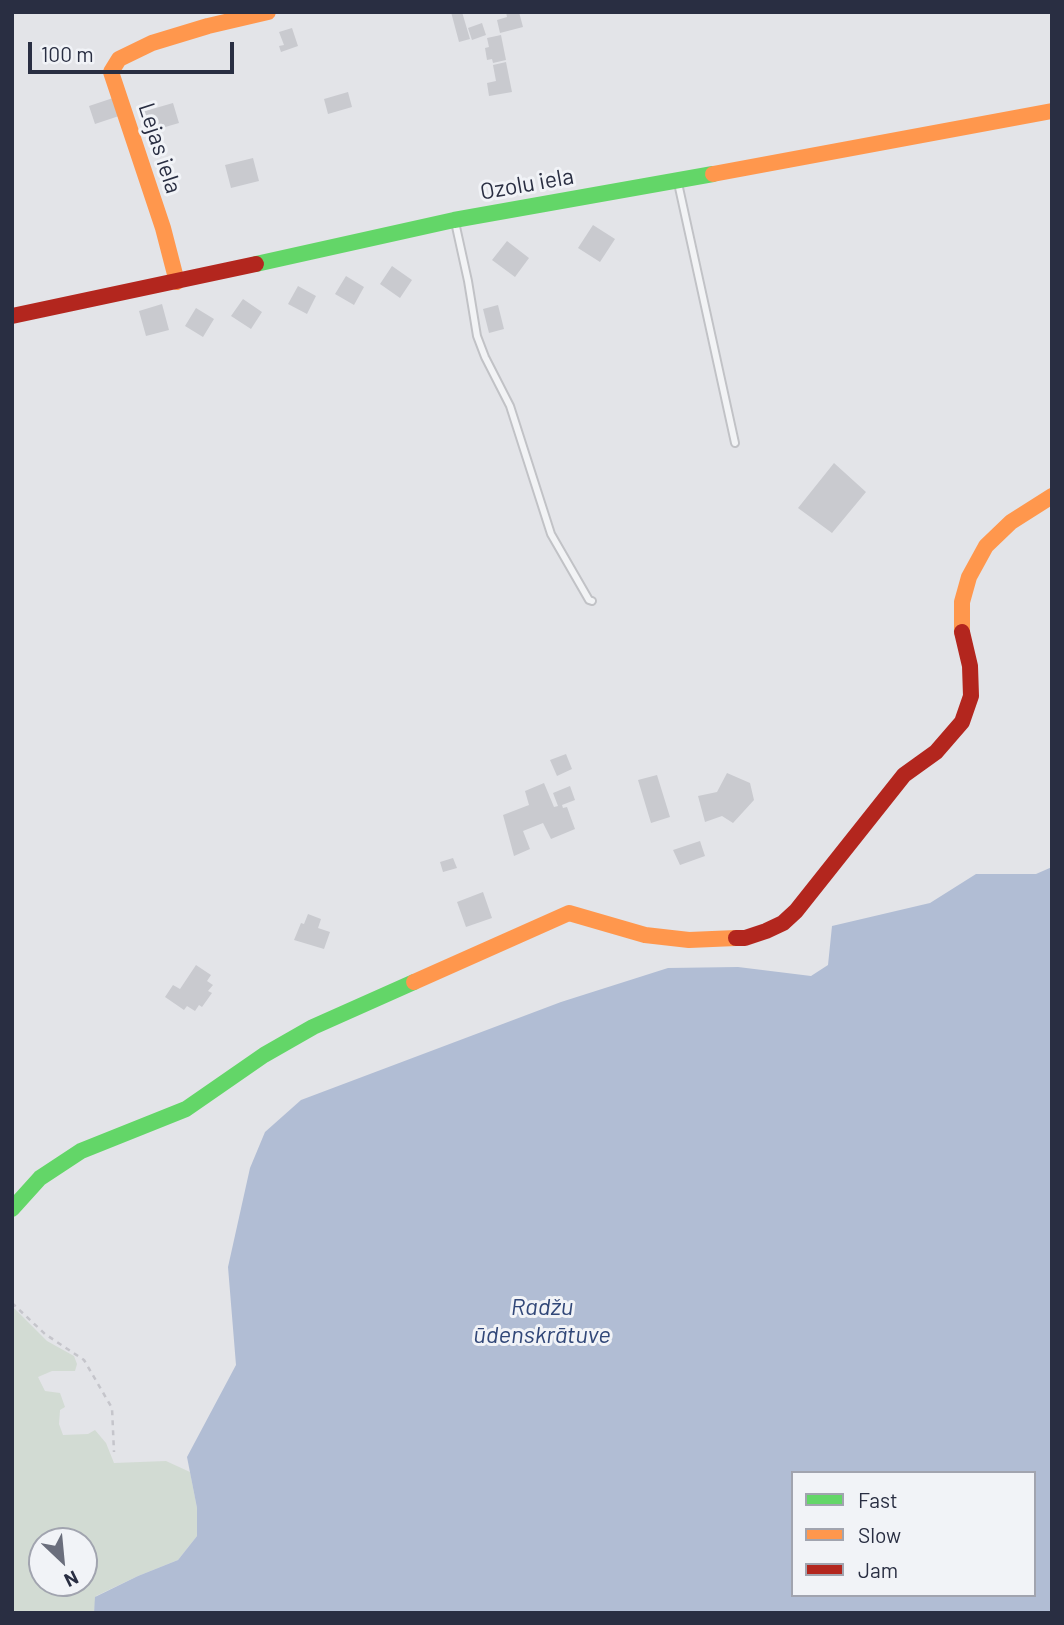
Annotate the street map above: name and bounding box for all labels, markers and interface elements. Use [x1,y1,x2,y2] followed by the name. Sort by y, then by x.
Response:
[32,28,238,72] scale bar
[41,41,94,66] text: 100 m
[132,99,188,197] street label: Lejas iela
[478,162,576,206] street label: Ozolu iela
[473,1293,611,1349] water label: Radžu ūdenskrātuve
[791,1471,1036,1597] legend
[858,1487,898,1512] text: Fast
[858,1522,901,1547] text: Slow
[28,1527,98,1597] north arrow
[858,1557,898,1582] text: Jam
[61,1566,82,1593] text: N

